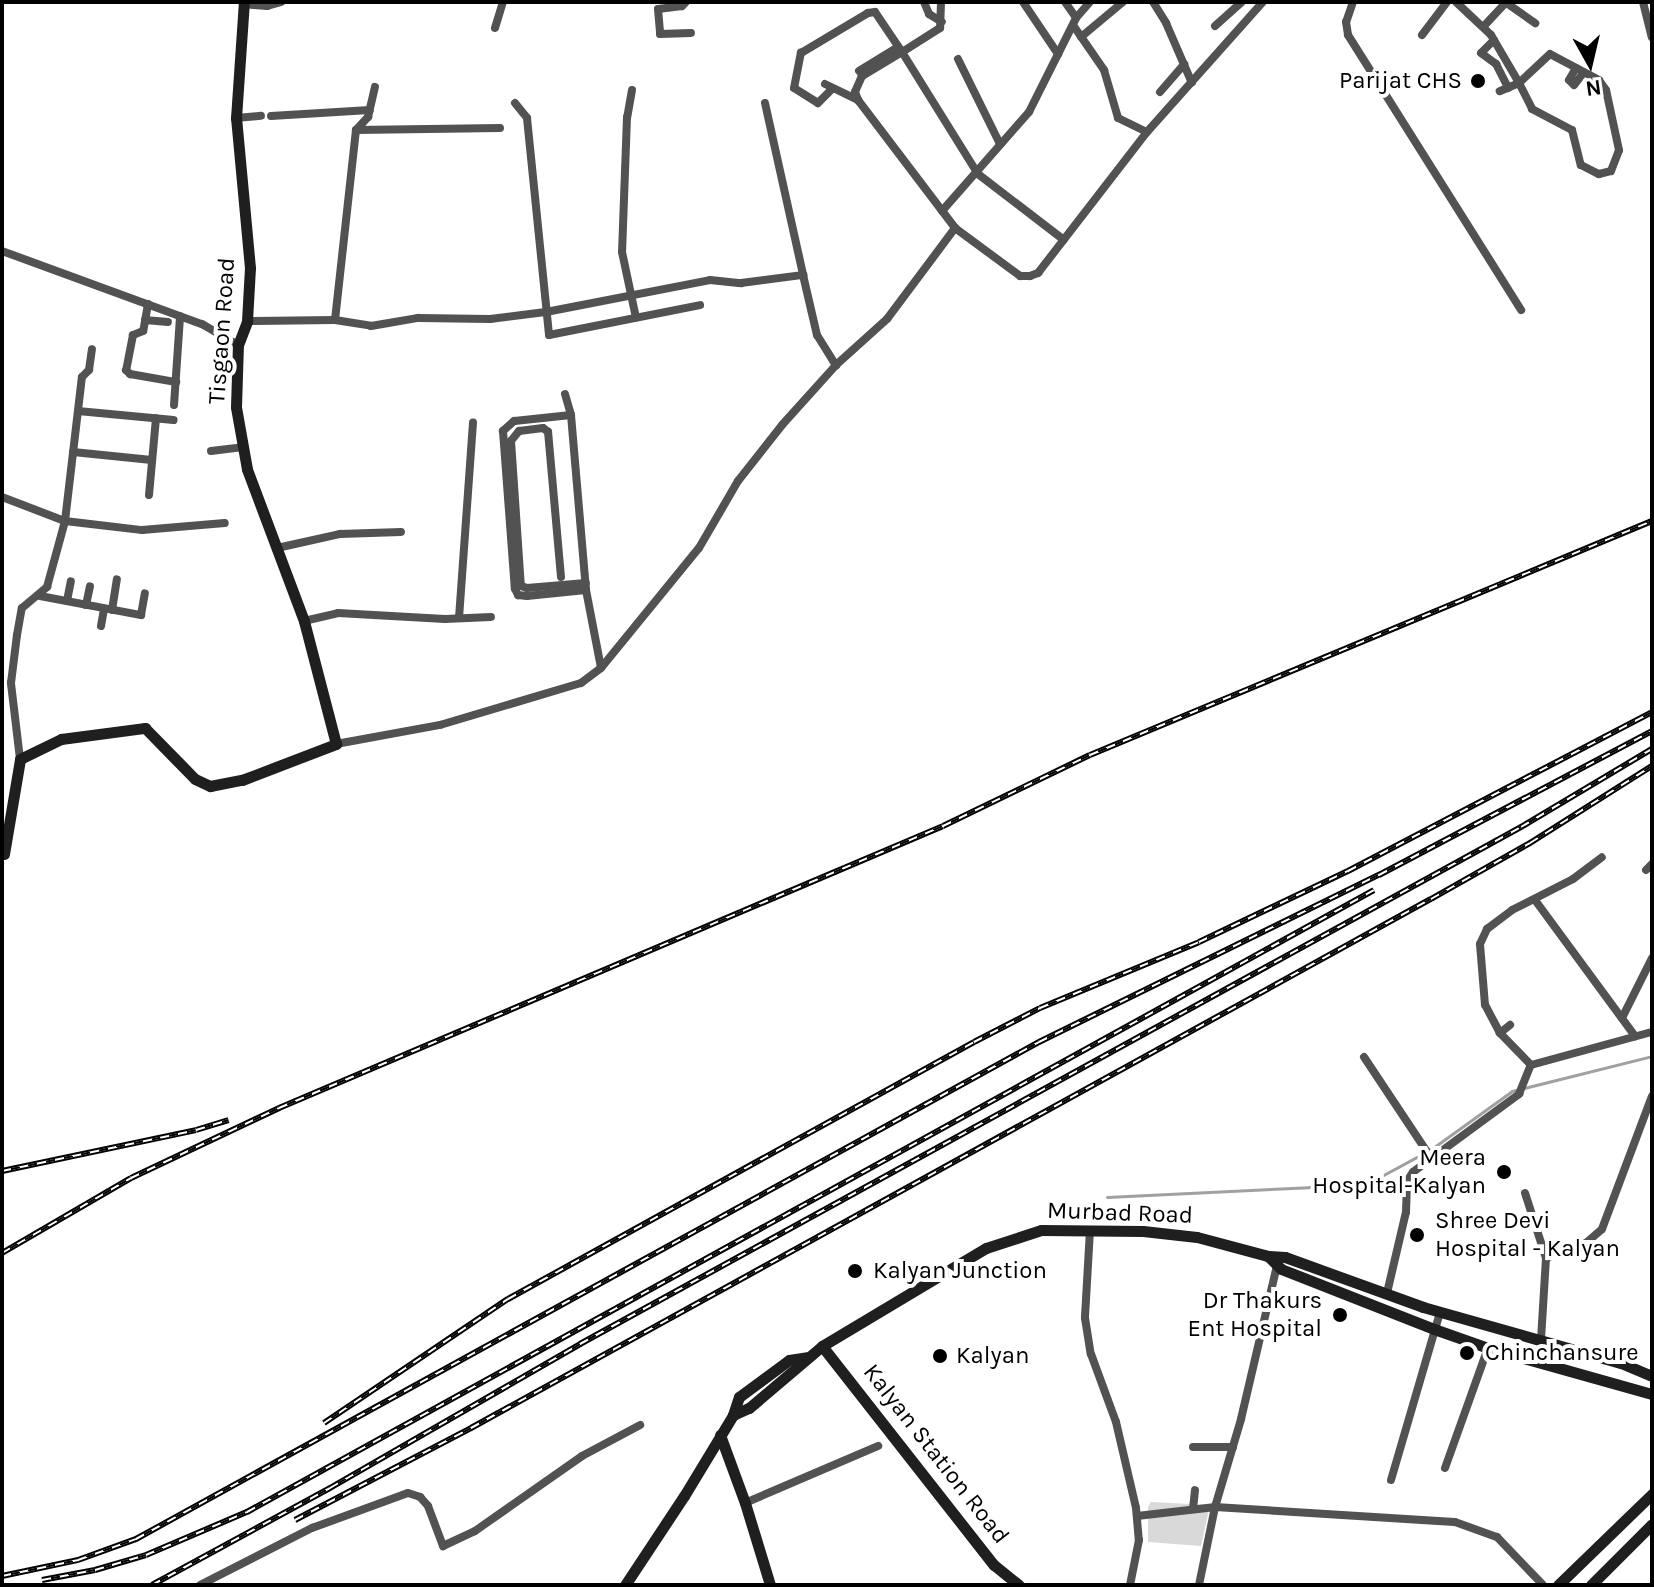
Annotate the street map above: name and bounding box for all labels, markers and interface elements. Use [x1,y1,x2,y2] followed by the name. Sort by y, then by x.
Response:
[1550,24,1630,104] north arrow
[1339,67,1462,95] place label: Parijat CHS
[1469,72,1487,90] marker: Parijat CHS
[1584,74,1603,102] text: N
[203,257,241,405] street label: Tisgaon Road
[1312,1144,1486,1200] place label: Meera Hospital-Kalyan
[1493,1161,1515,1183] marker: Meera Hospital-Kalyan
[1046,1196,1194,1230] street label: Murbad Road
[1435,1207,1620,1263] place label: Shree Devi Hospital - Kalyan
[1406,1224,1428,1246] marker: Shree Devi Hospital - Kalyan
[873,1257,1047,1285] place label: Kalyan Junction
[844,1260,866,1282] marker: Kalyan Junction
[1187,1287,1322,1343] place label: Dr Thakurs Ent Hospital
[1329,1304,1351,1326] marker: Dr Thakurs Ent Hospital
[1485,1339,1639,1367] place label: Chinchansure
[956,1342,1029,1370] place label: Kalyan
[1456,1342,1478,1364] marker: Chinchansure
[931,1347,949,1365] marker: Kalyan
[857,1358,1015,1550] street label: Kalyan Station Road

